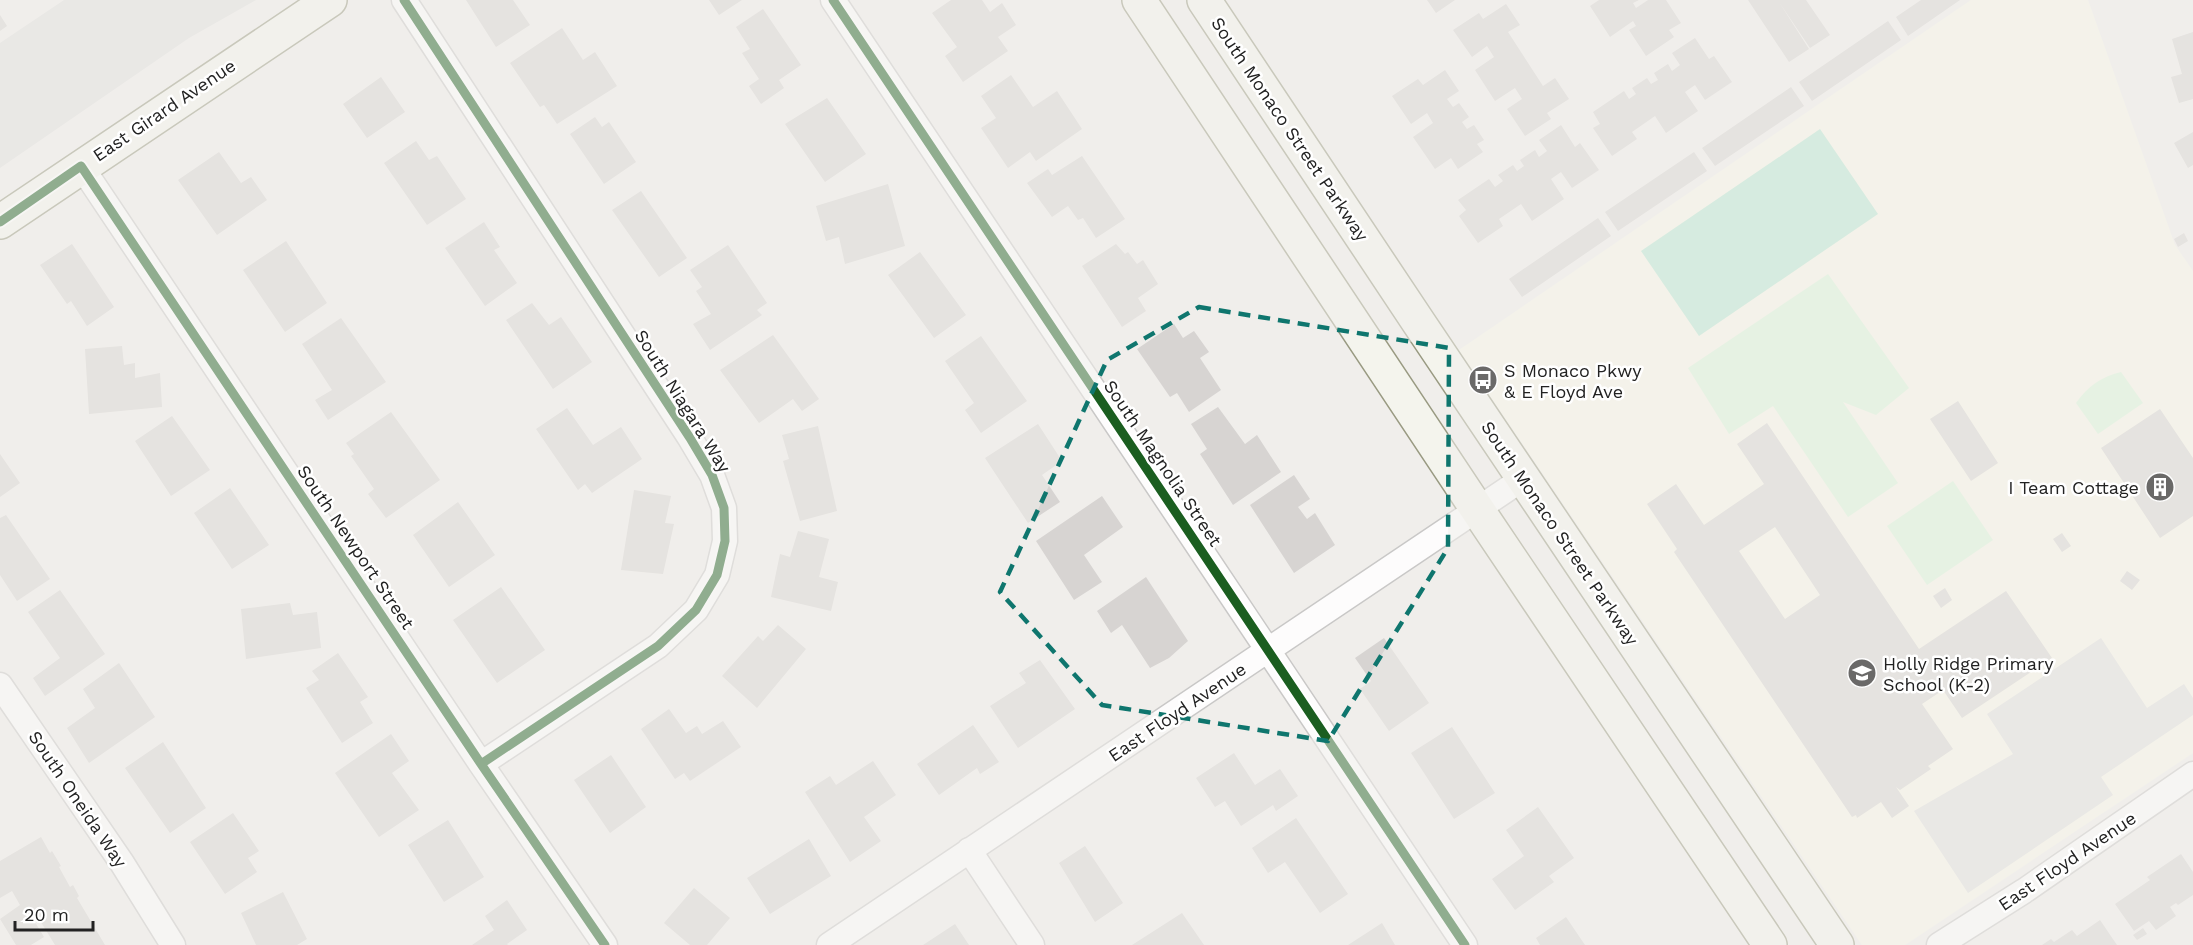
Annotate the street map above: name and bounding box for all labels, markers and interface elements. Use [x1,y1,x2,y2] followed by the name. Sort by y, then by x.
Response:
[1207,13,1373,246] street label: South Monaco Street Parkway
[89,54,239,166] street label: East Girard Avenue
[631,326,736,477] street label: South Niagara Way
[1504,360,1642,402] place label: S Monaco Pkwy & E Floyd Ave
[1467,364,1499,396] bus stop icon: S Monaco Pkwy & E Floyd Ave
[1100,376,1227,550] street label: South Magnolia Street
[1477,417,1643,650] street label: South Monaco Street Parkway
[293,461,419,633] street label: South Newport Street
[2144,471,2176,503] building icon: I Team Cottage
[2008,477,2139,498] place label: I Team Cottage
[1883,653,2054,695] place label: Holly Ridge Primary School (K-2)
[1846,657,1878,689] school or university icon: Holly Ridge Primary School (K-2)
[1104,658,1250,766] street label: East Floyd Avenue
[24,727,132,872] street label: South Oneida Way
[1994,807,2140,915] street label: East Floyd Avenue
[15,894,93,932] scale bar
[24,904,69,925] text: 20 m

